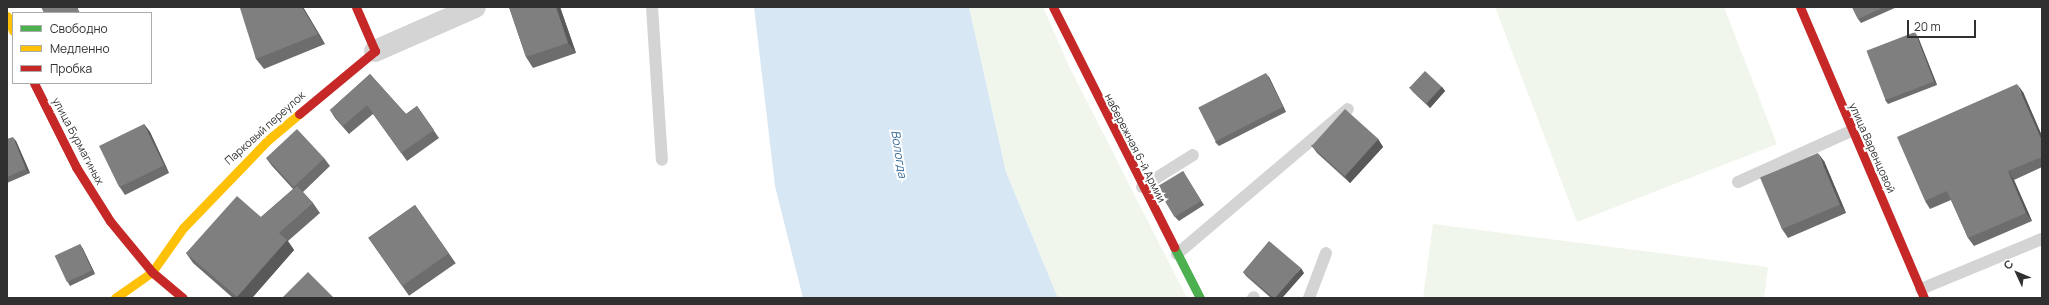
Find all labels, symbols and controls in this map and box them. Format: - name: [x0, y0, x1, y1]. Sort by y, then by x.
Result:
- legend: [12, 12, 152, 84]
- scale bar: [1909, 12, 1978, 38]
- text: 20 m: [1914, 18, 1941, 35]
- text: Свободно: [50, 20, 108, 37]
- text: Медленно: [50, 40, 110, 57]
- text: Пробка: [50, 60, 92, 77]
- street label: Парковый переулок: [222, 89, 308, 167]
- street label: набережная 6-й Армии: [1102, 91, 1168, 205]
- street label: улица Бурмагиных: [49, 95, 107, 187]
- street label: улица Варенцовой: [1846, 101, 1898, 195]
- water label: Вологда: [888, 129, 910, 179]
- north arrow: [1997, 253, 2037, 293]
- text: С: [2000, 256, 2016, 272]

